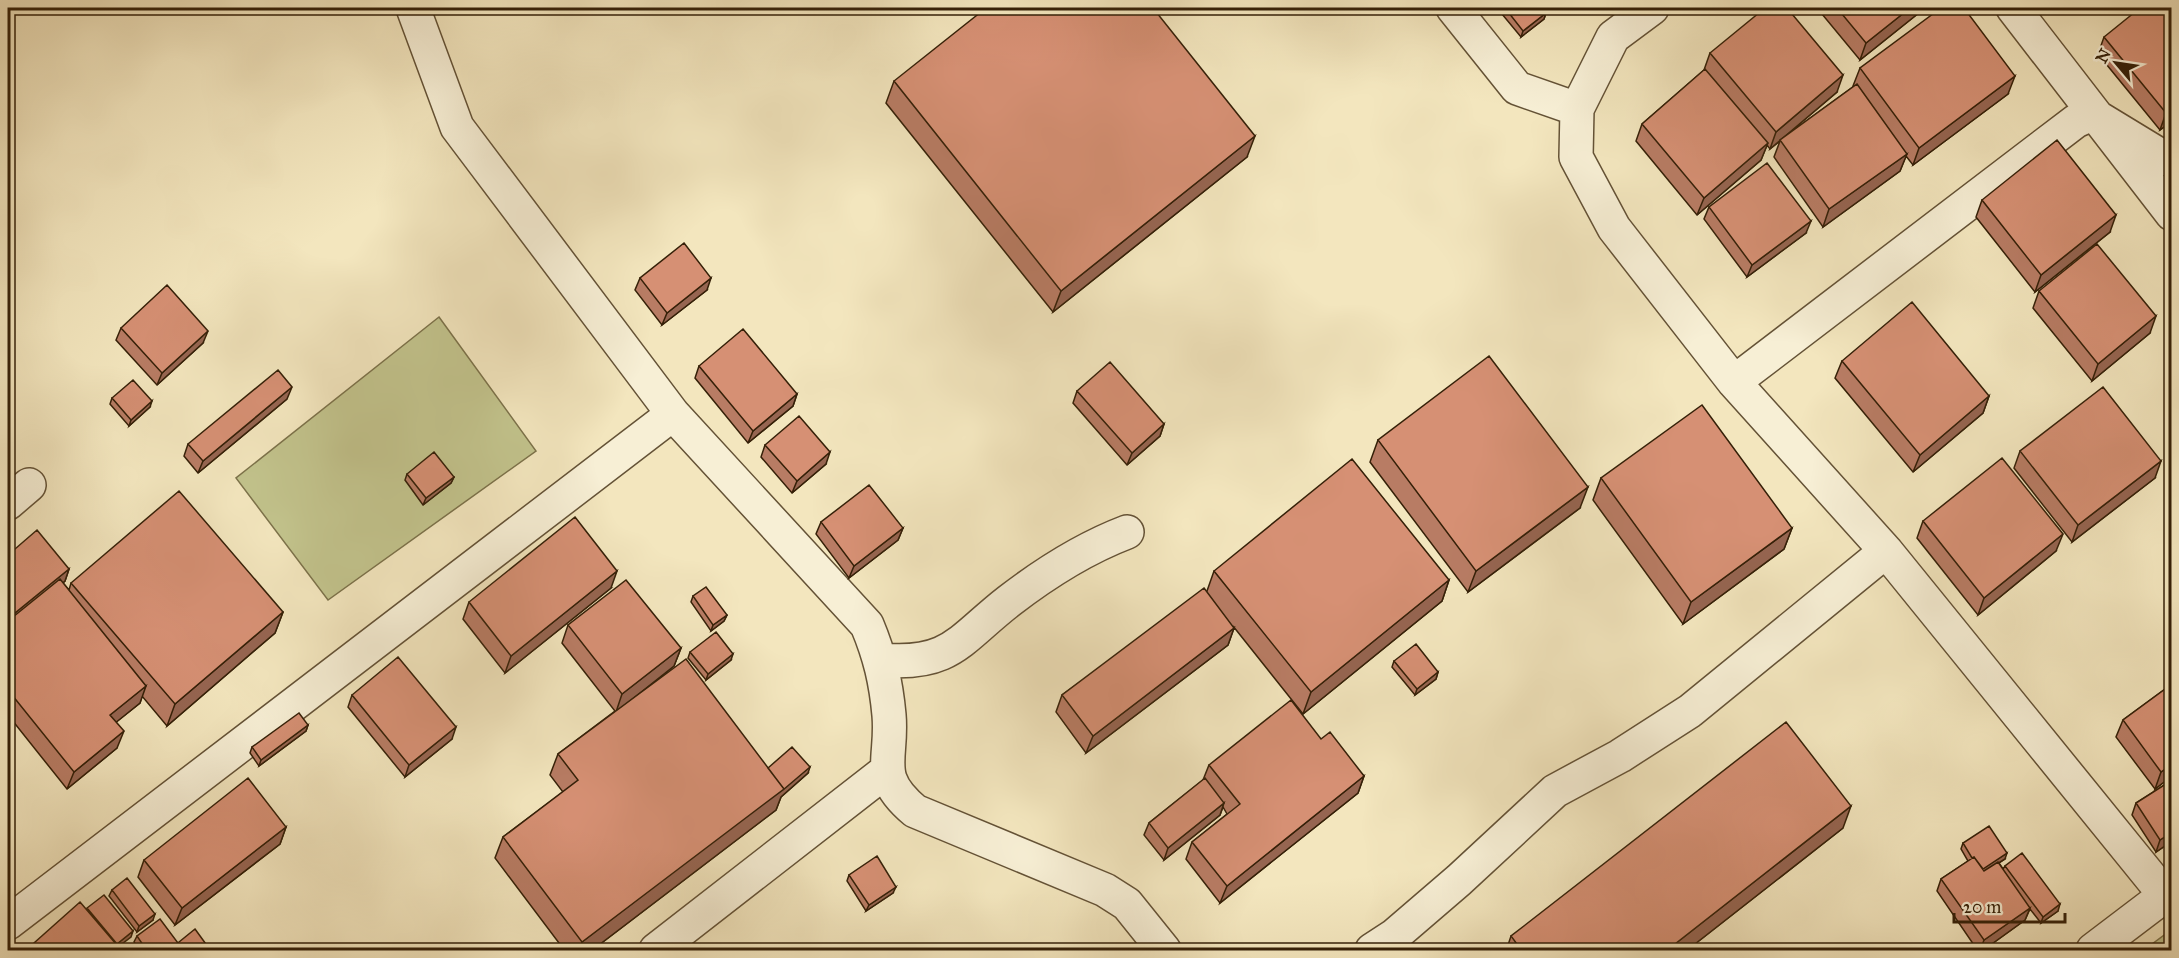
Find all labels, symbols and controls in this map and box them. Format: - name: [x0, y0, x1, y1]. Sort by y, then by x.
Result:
- north arrow: [2086, 33, 2146, 93]
- text: N: [2092, 45, 2115, 67]
- scale bar: [1954, 886, 2065, 924]
- text: 20 m: [1963, 896, 2001, 918]

